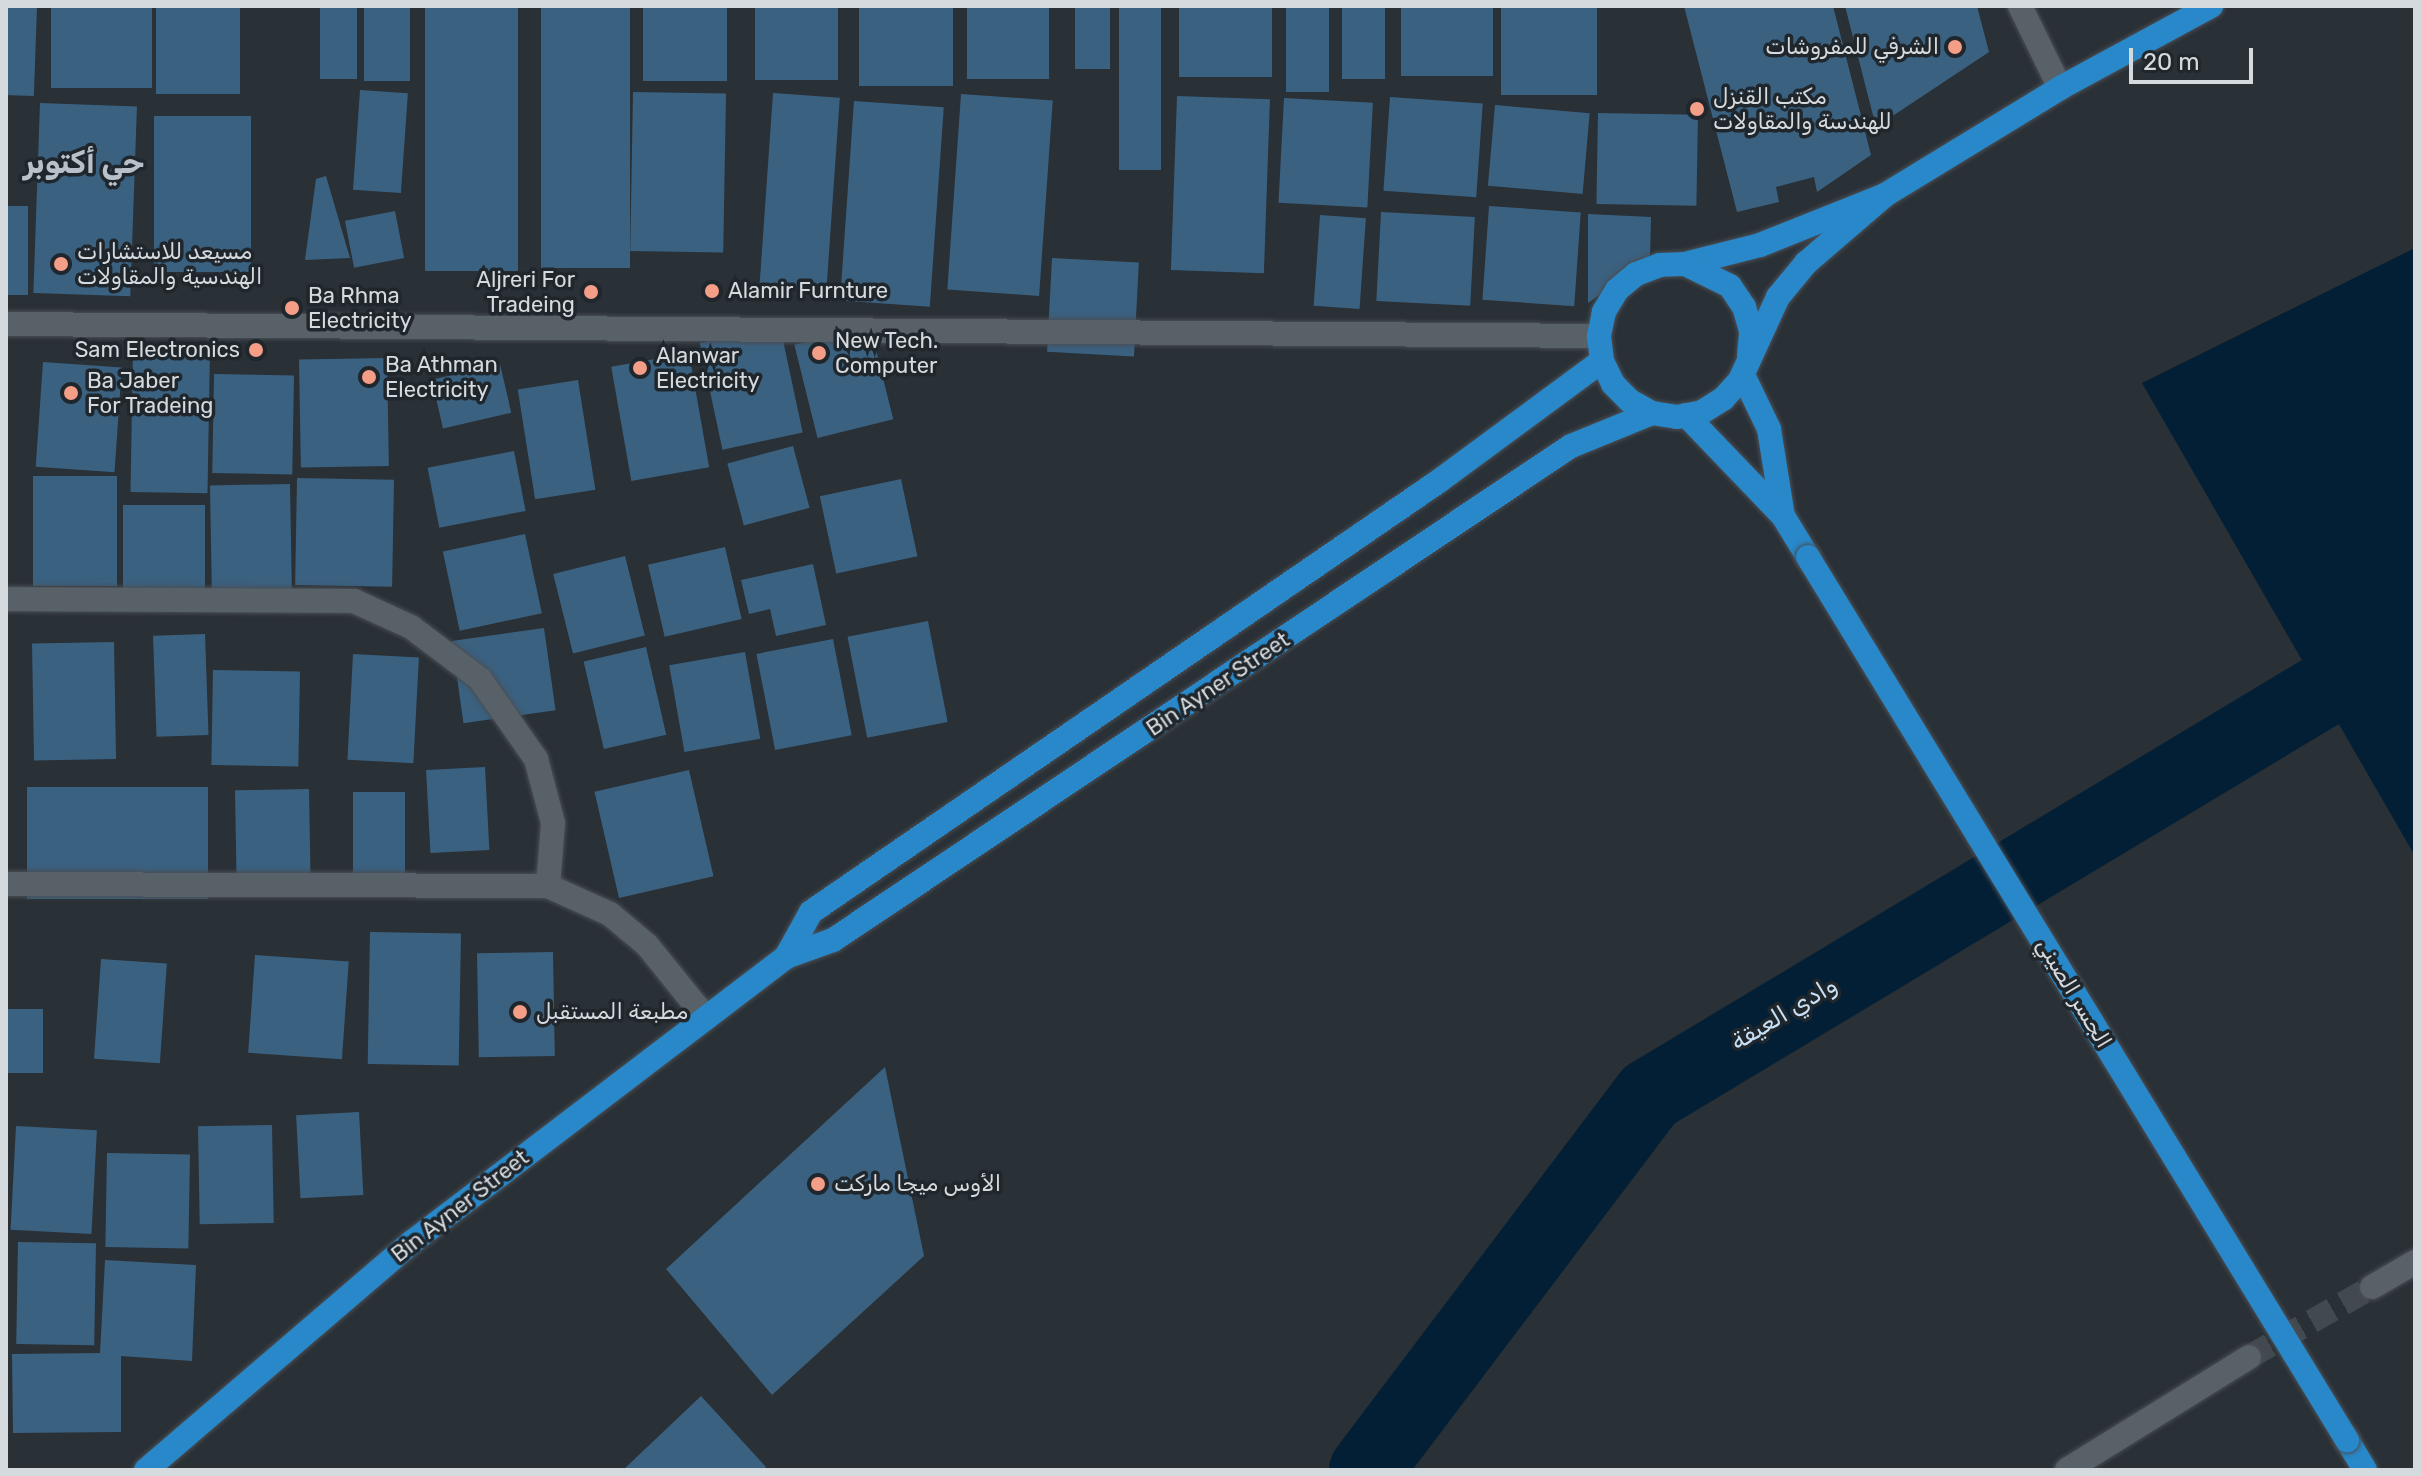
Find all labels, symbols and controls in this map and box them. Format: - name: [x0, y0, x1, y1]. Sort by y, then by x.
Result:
- scale bar: [2133, 32, 2257, 82]
- place label: الشرفي للمفروشات: [1765, 34, 1939, 60]
- marker: الشرفي للمفروشات: [1946, 38, 1964, 56]
- text: 20 m: [2143, 48, 2200, 76]
- place label: مكتب القنزل للهندسة والمقاولات: [1713, 83, 1892, 134]
- marker: مكتب القنزل للهندسة والمقاولات: [1688, 100, 1706, 118]
- district label: حي أكتوبر: [24, 145, 144, 181]
- place label: مسيعد للاستشارات الهندسية والمقاولات: [77, 238, 262, 290]
- marker: مسيعد للاستشارات الهندسية والمقاولات: [52, 255, 70, 273]
- place label: Aljreri For Tradeing: [476, 266, 575, 318]
- place label: Alamir Furnture: [728, 278, 889, 304]
- place label: Ba Rhma Electricity: [308, 282, 412, 334]
- marker: Alamir Furnture: [703, 282, 721, 300]
- marker: Aljreri For Tradeing: [582, 283, 600, 301]
- marker: Ba Rhma Electricity: [283, 299, 301, 317]
- place label: New Tech. Computer: [835, 327, 939, 378]
- place label: Sam Electronics: [75, 337, 240, 363]
- marker: Sam Electronics: [247, 341, 265, 359]
- place label: Alanwar Electricity: [656, 342, 760, 394]
- marker: New Tech. Computer: [810, 344, 828, 362]
- place label: Ba Athman Electricity: [385, 351, 498, 402]
- marker: Alanwar Electricity: [631, 359, 649, 377]
- place label: Ba Jaber For Tradeing: [87, 367, 214, 418]
- marker: Ba Athman Electricity: [360, 368, 378, 386]
- marker: Ba Jaber For Tradeing: [62, 384, 80, 402]
- street label: Bin Ayner Street: [1141, 626, 1295, 742]
- street label: الجسر الصيني: [2031, 933, 2117, 1053]
- water label: وادي العيقة: [1726, 971, 1842, 1057]
- place label: مطبعة المستقبل: [536, 999, 688, 1025]
- marker: مطبعة المستقبل: [511, 1003, 529, 1021]
- street label: Bin Ayner Street: [386, 1144, 534, 1268]
- place label: الأوس ميجا ماركت: [834, 1171, 1001, 1197]
- marker: الأوس ميجا ماركت: [809, 1175, 827, 1193]

